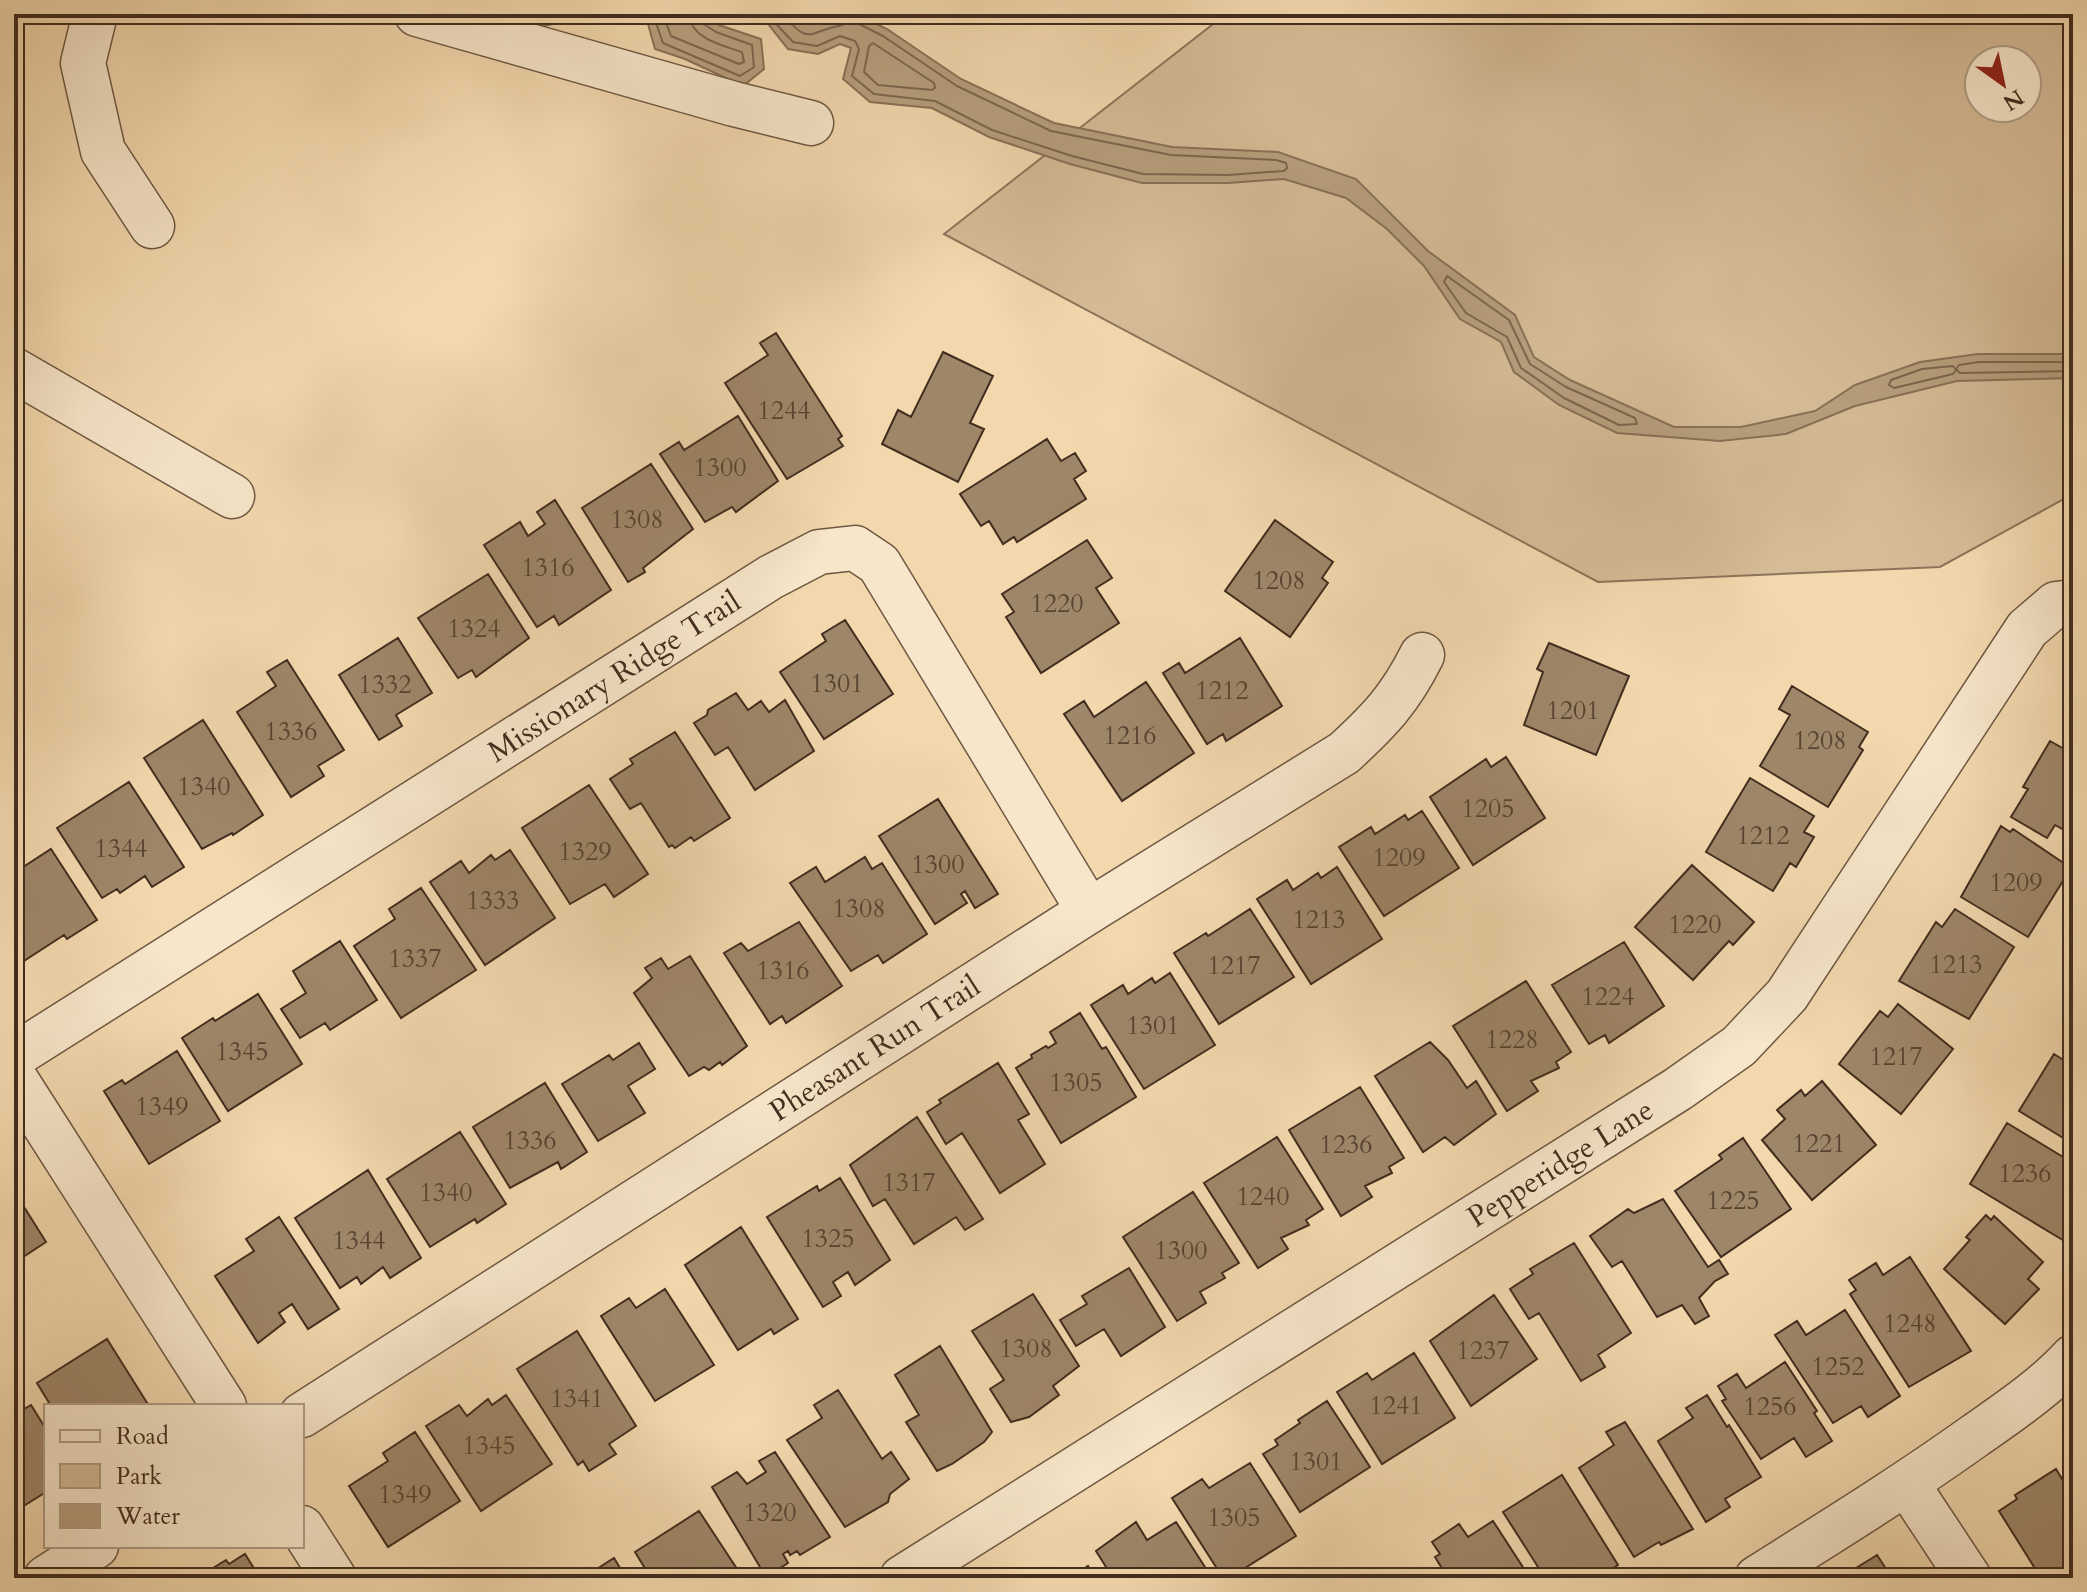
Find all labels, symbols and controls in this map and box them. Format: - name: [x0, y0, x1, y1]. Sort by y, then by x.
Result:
- north arrow: [1963, 44, 2043, 124]
- text: N: [1997, 82, 2030, 118]
- house number: 1244: [757, 393, 811, 428]
- house number: 1300: [693, 450, 747, 485]
- house number: 1308: [610, 502, 664, 537]
- house number: 1316: [521, 550, 575, 585]
- house number: 1208: [1252, 563, 1306, 598]
- street label: Missionary Ridge Trail: [480, 581, 749, 772]
- house number: 1220: [1030, 586, 1084, 621]
- house number: 1324: [447, 611, 501, 646]
- house number: 1301: [810, 666, 864, 701]
- house number: 1332: [358, 667, 412, 702]
- house number: 1212: [1195, 673, 1249, 708]
- house number: 1201: [1546, 693, 1600, 728]
- house number: 1336: [264, 714, 318, 749]
- house number: 1216: [1103, 718, 1157, 753]
- house number: 1208: [1793, 723, 1847, 758]
- house number: 1340: [177, 769, 231, 804]
- house number: 1205: [1461, 791, 1515, 826]
- house number: 1212: [1736, 818, 1790, 853]
- house number: 1344: [94, 831, 148, 866]
- house number: 1329: [558, 834, 612, 869]
- house number: 1209: [1372, 840, 1426, 875]
- house number: 1300: [911, 847, 965, 882]
- house number: 1209: [1989, 865, 2043, 900]
- house number: 1333: [466, 883, 520, 918]
- house number: 1308: [832, 891, 886, 926]
- house number: 1213: [1292, 902, 1346, 937]
- house number: 1220: [1668, 907, 1722, 942]
- house number: 1337: [388, 941, 442, 976]
- house number: 1213: [1929, 947, 1983, 982]
- house number: 1217: [1207, 948, 1261, 983]
- house number: 1316: [756, 953, 810, 988]
- street label: Pheasant Run Trail: [761, 965, 988, 1131]
- house number: 1224: [1581, 979, 1635, 1014]
- house number: 1301: [1126, 1008, 1180, 1043]
- house number: 1228: [1485, 1022, 1539, 1057]
- house number: 1345: [215, 1034, 269, 1069]
- house number: 1217: [1869, 1039, 1923, 1074]
- house number: 1305: [1049, 1065, 1103, 1100]
- house number: 1349: [135, 1089, 189, 1124]
- street label: Pepperidge Lane: [1459, 1089, 1661, 1237]
- house number: 1336: [503, 1123, 557, 1158]
- house number: 1221: [1792, 1126, 1846, 1161]
- house number: 1236: [1319, 1127, 1373, 1162]
- house number: 1236: [1998, 1156, 2052, 1191]
- house number: 1317: [882, 1165, 936, 1200]
- house number: 1340: [419, 1175, 473, 1210]
- house number: 1240: [1236, 1179, 1290, 1214]
- house number: 1225: [1706, 1183, 1760, 1218]
- house number: 1325: [801, 1221, 855, 1256]
- house number: 1344: [332, 1223, 386, 1258]
- house number: 1300: [1154, 1233, 1208, 1268]
- house number: 1248: [1883, 1306, 1937, 1341]
- house number: 1308: [999, 1331, 1053, 1366]
- house number: 1237: [1456, 1333, 1510, 1368]
- house number: 1252: [1811, 1349, 1865, 1384]
- house number: 1341: [550, 1381, 604, 1416]
- house number: 1241: [1369, 1388, 1423, 1423]
- house number: 1256: [1743, 1389, 1797, 1424]
- legend: [44, 1404, 304, 1548]
- text: Road: [116, 1420, 169, 1453]
- house number: 1345: [462, 1428, 516, 1463]
- house number: 1301: [1289, 1444, 1343, 1479]
- text: Park: [116, 1460, 162, 1493]
- house number: 1349: [378, 1477, 432, 1512]
- house number: 1320: [743, 1495, 797, 1530]
- text: Water: [115, 1500, 180, 1533]
- house number: 1305: [1207, 1500, 1261, 1535]

